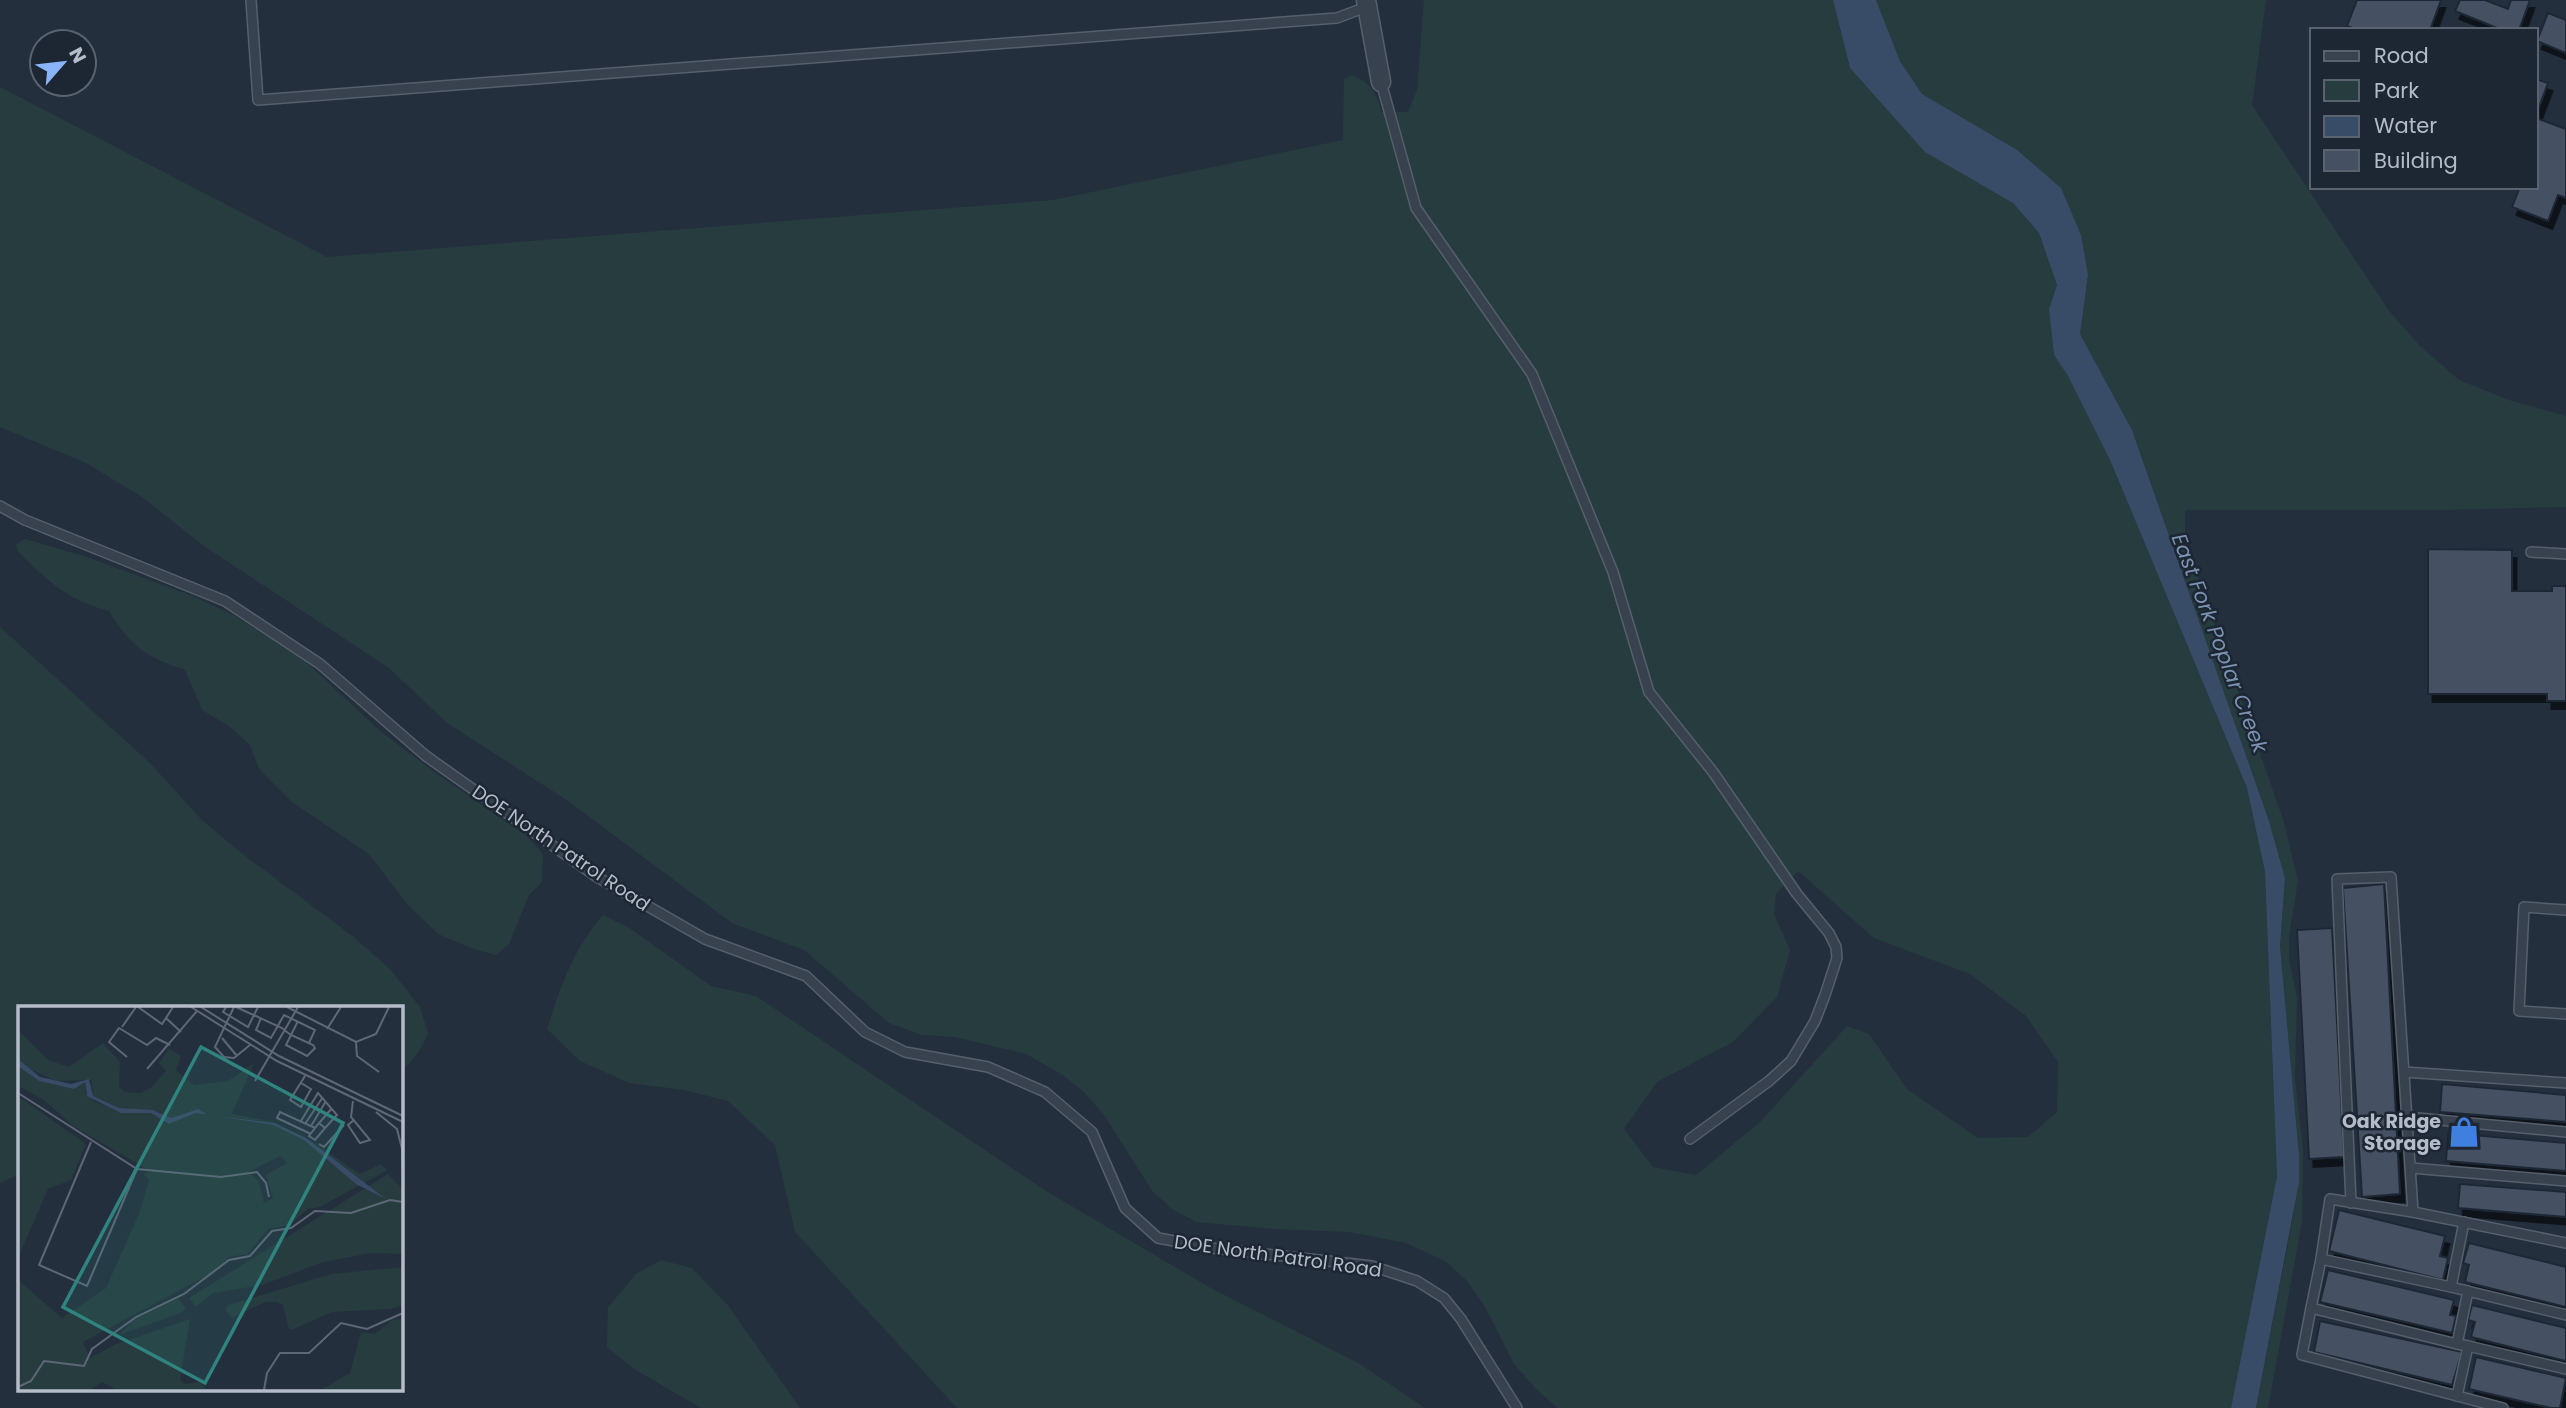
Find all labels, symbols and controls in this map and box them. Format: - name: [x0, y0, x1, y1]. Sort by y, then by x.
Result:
- north arrow: [28, 28, 98, 98]
- legend: [2310, 28, 2538, 189]
- text: Road: [2374, 41, 2429, 70]
- text: N: [62, 43, 93, 68]
- text: Park: [2374, 76, 2419, 105]
- text: Water: [2374, 111, 2437, 140]
- text: Building: [2374, 146, 2458, 175]
- water label: East Fork Poplar Creek: [2165, 529, 2276, 758]
- street label: DOE North Patrol Road: [467, 778, 655, 918]
- inset map: [18, 1006, 402, 1390]
- place label: Oak Ridge Storage: [2342, 1108, 2441, 1157]
- shop icon: Oak Ridge Storage: [2447, 1115, 2481, 1149]
- street label: DOE North Patrol Road: [1173, 1228, 1383, 1284]

